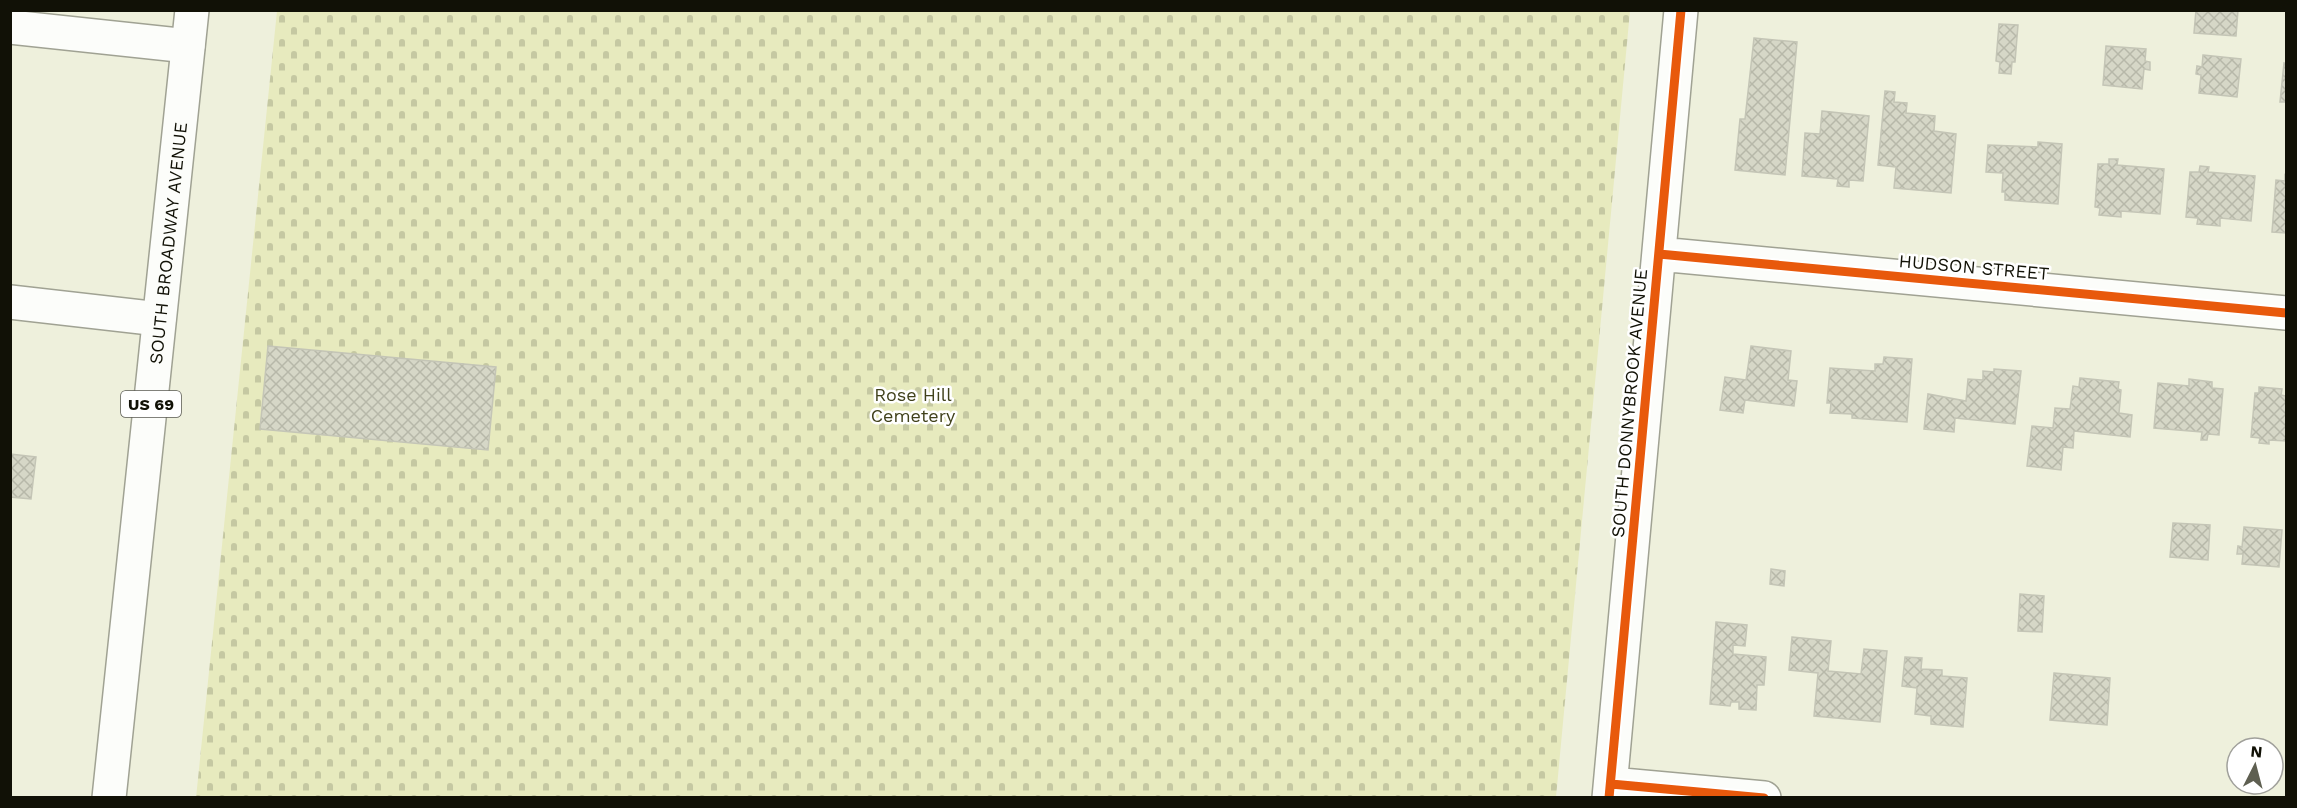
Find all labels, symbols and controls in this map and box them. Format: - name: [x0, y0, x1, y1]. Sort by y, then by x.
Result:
- street label: SOUTH BROADWAY AVENUE: [144, 121, 191, 365]
- street label: HUDSON STREET: [1898, 250, 2050, 284]
- street label: SOUTH DONNYBROOK AVENUE: [1607, 268, 1651, 538]
- park label: Rose Hill Cemetery: [871, 384, 956, 426]
- road number: US 69: [121, 391, 181, 417]
- north arrow: [2225, 736, 2285, 796]
- text: N: [2250, 742, 2263, 762]

